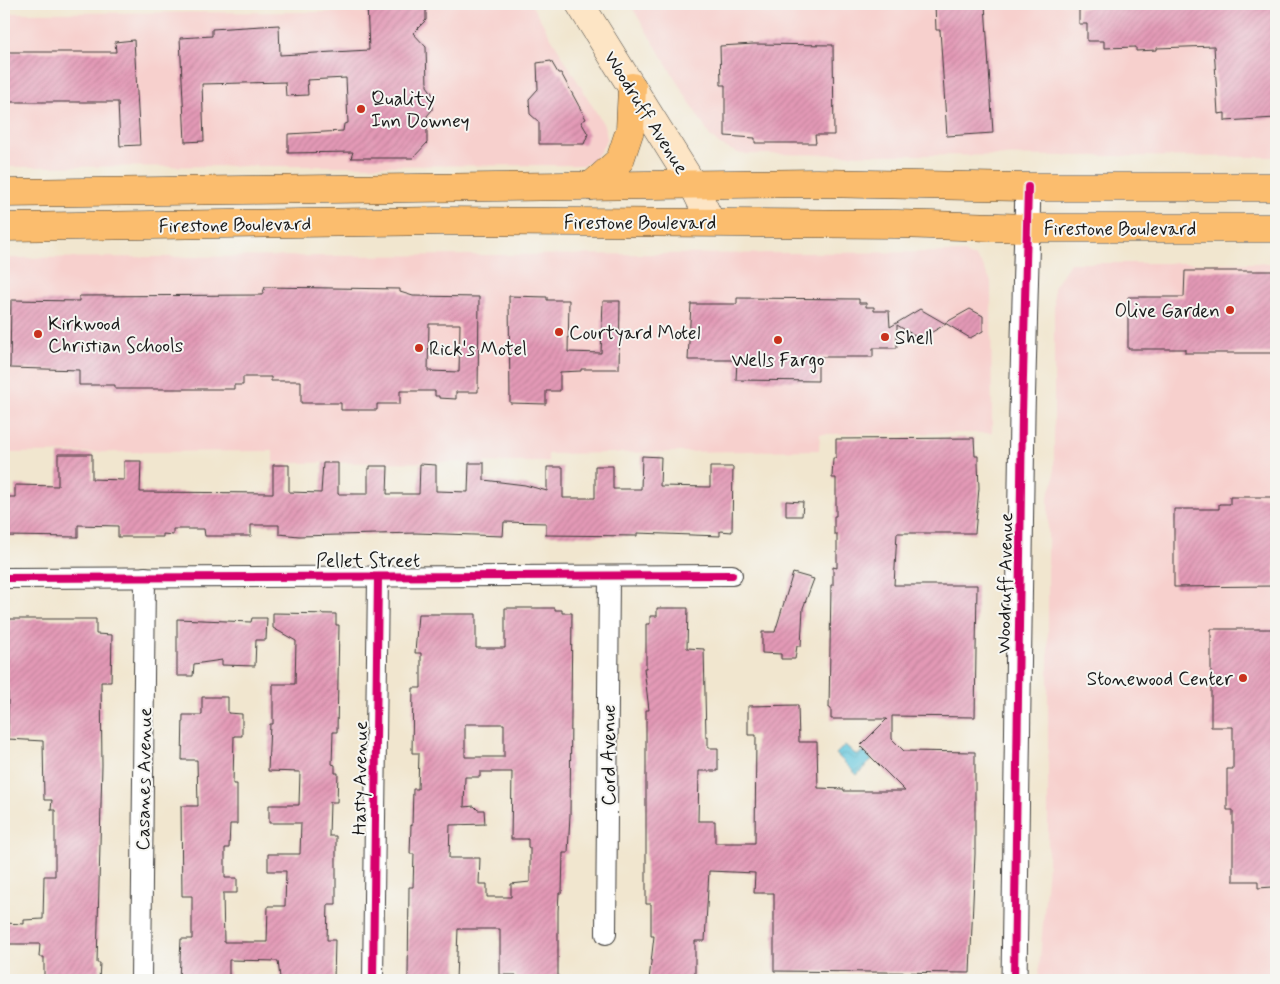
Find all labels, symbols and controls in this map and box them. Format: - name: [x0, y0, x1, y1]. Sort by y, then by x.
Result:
- street label: Woodruff Avenue: [598, 46, 694, 179]
- place label: Quality Inn Downey: [371, 87, 470, 134]
- marker: Quality Inn Downey: [355, 103, 367, 115]
- street label: Firestone Boulevard: [564, 211, 716, 236]
- street label: Firestone Boulevard: [158, 212, 312, 239]
- street label: Firestone Boulevard: [1044, 217, 1196, 242]
- place label: Olive Garden: [1114, 299, 1220, 324]
- marker: Olive Garden: [1224, 304, 1236, 316]
- place label: Kirkwood Christian Schools: [48, 312, 183, 359]
- place label: Courtyard Motel: [569, 321, 701, 347]
- marker: Courtyard Motel: [553, 326, 565, 338]
- place label: Shell: [895, 326, 933, 351]
- marker: Kirkwood Christian Schools: [32, 328, 44, 340]
- marker: Shell: [879, 331, 891, 343]
- marker: Wells Fargo: [772, 334, 784, 346]
- place label: Rick's Motel: [429, 337, 527, 362]
- marker: Rick's Motel: [413, 342, 425, 354]
- place label: Wells Fargo: [731, 348, 825, 374]
- street label: Woodruff Avenue: [992, 512, 1019, 654]
- street label: Pellet Street: [316, 549, 420, 574]
- place label: Stonewood Center: [1087, 667, 1233, 692]
- marker: Stonewood Center: [1237, 672, 1249, 684]
- street label: Cord Avenue: [597, 704, 622, 806]
- street label: Casanes Avenue: [131, 707, 158, 851]
- street label: Hasty Avenue: [347, 721, 375, 835]

